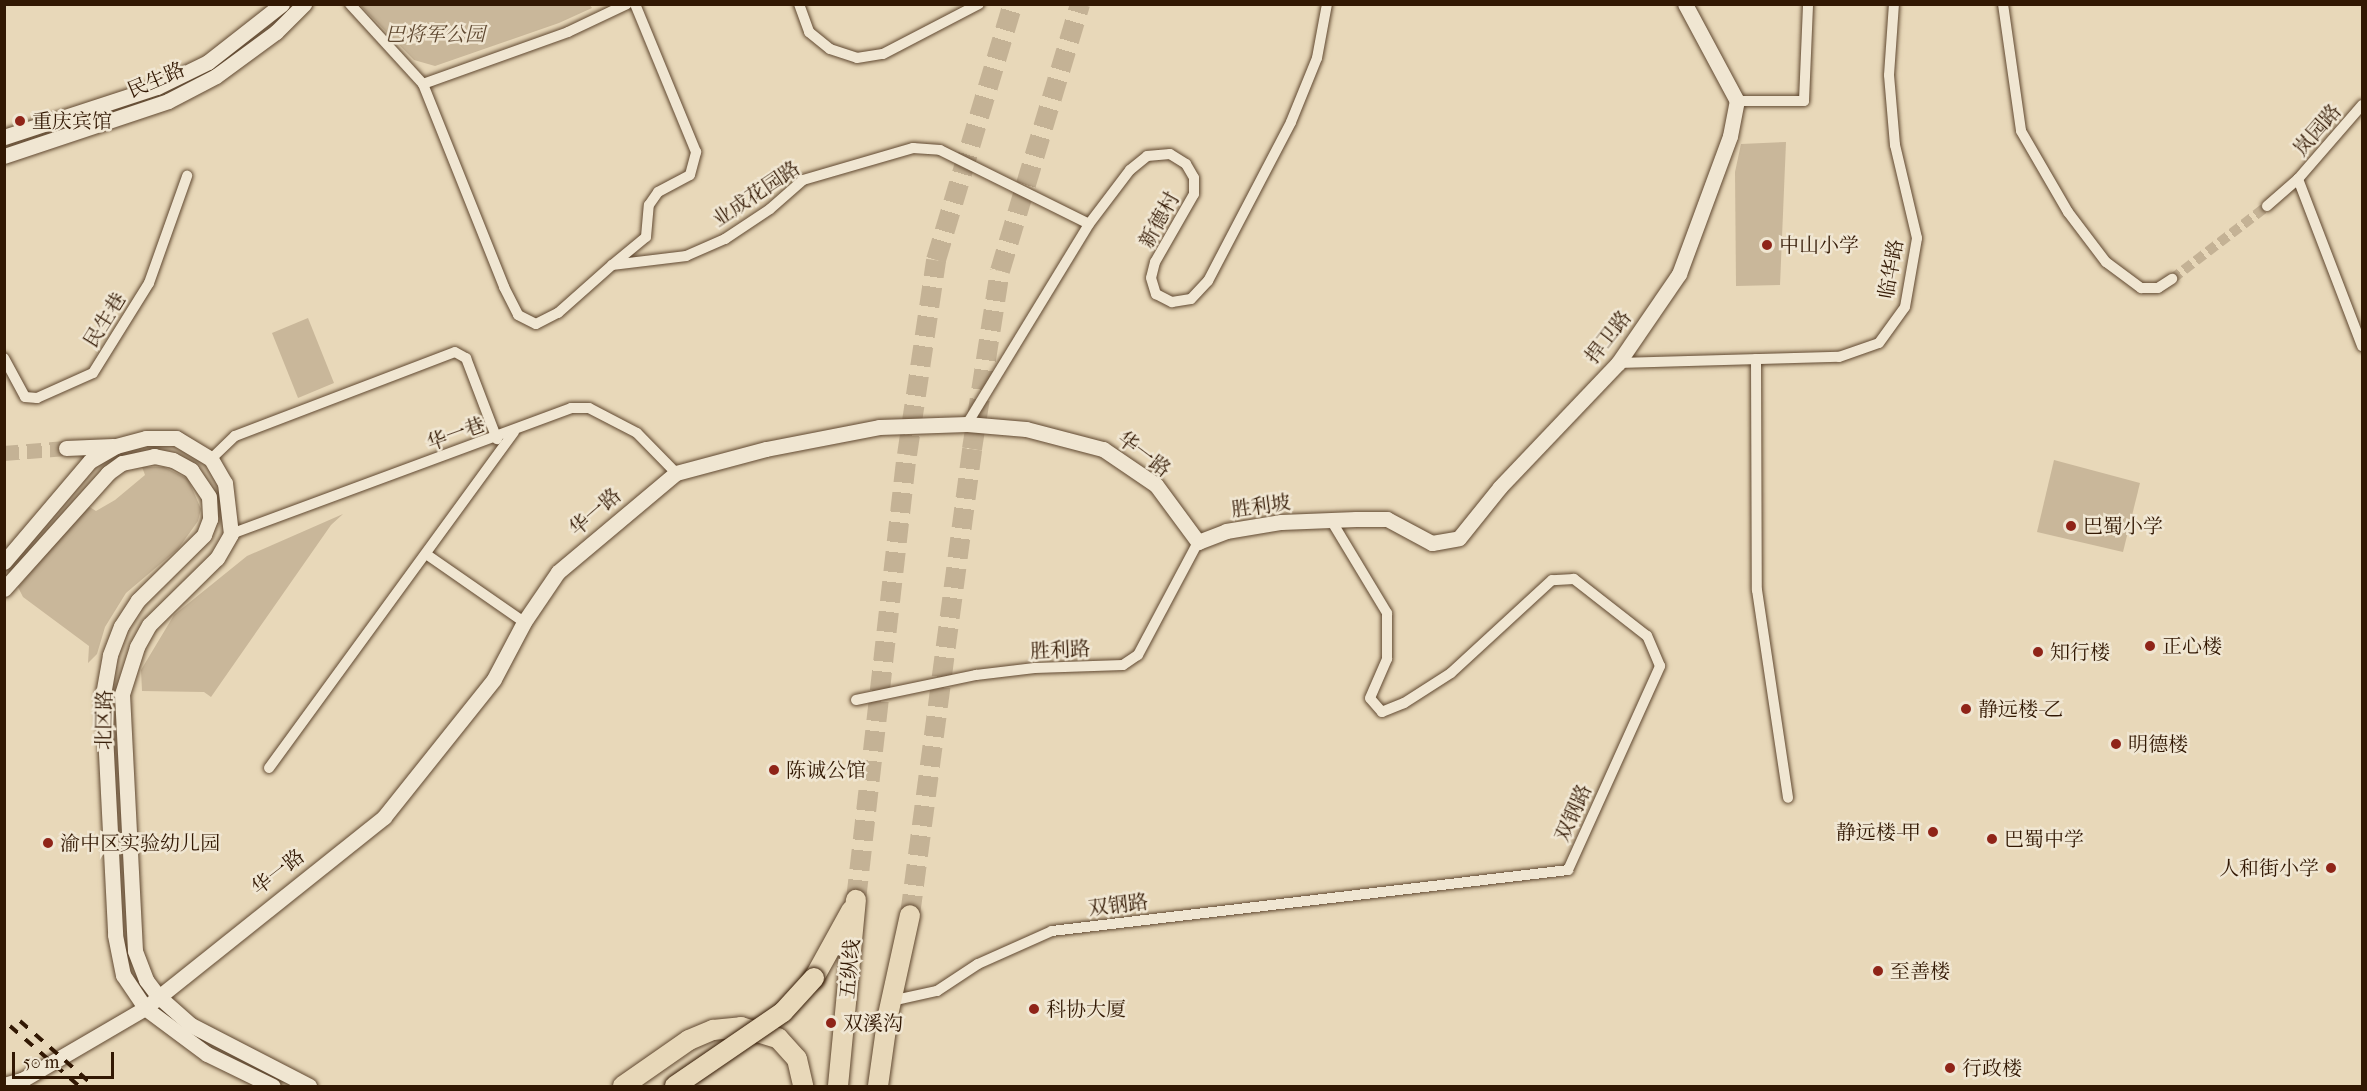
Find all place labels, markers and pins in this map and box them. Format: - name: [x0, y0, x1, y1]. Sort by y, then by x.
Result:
- place label: 重庆宾馆: [32, 109, 112, 133]
- marker: 重庆宾馆: [13, 114, 27, 128]
- place label: 中山小学: [1779, 233, 1859, 257]
- marker: 中山小学: [1760, 238, 1774, 252]
- place label: 巴蜀小学: [2083, 514, 2163, 538]
- marker: 巴蜀小学: [2064, 519, 2078, 533]
- place label: 正心楼: [2162, 634, 2222, 658]
- marker: 正心楼: [2143, 639, 2157, 653]
- place label: 知行楼: [2050, 640, 2110, 664]
- marker: 知行楼: [2031, 645, 2045, 659]
- place label: 静远楼-乙: [1978, 697, 2063, 721]
- marker: 静远楼-乙: [1959, 702, 1973, 716]
- place label: 明德楼: [2128, 732, 2188, 756]
- marker: 明德楼: [2109, 737, 2123, 751]
- place label: 陈诚公馆: [786, 758, 866, 782]
- marker: 陈诚公馆: [767, 763, 781, 777]
- place label: 静远楼-甲: [1836, 820, 1921, 844]
- marker: 静远楼-甲: [1926, 825, 1940, 839]
- place label: 巴蜀中学: [2004, 827, 2084, 851]
- place label: 渝中区实验幼儿园: [60, 831, 220, 855]
- marker: 巴蜀中学: [1985, 832, 1999, 846]
- marker: 渝中区实验幼儿园: [41, 836, 55, 850]
- place label: 人和街小学: [2219, 856, 2319, 880]
- marker: 人和街小学: [2324, 861, 2338, 875]
- place label: 至善楼: [1890, 959, 1950, 983]
- marker: 至善楼: [1871, 964, 1885, 978]
- place label: 科协大厦: [1046, 997, 1126, 1021]
- marker: 科协大厦: [1027, 1002, 1041, 1016]
- place label: 双溪沟: [843, 1011, 903, 1035]
- marker: 双溪沟: [824, 1016, 838, 1030]
- place label: 行政楼: [1962, 1056, 2022, 1080]
- marker: 行政楼: [1943, 1061, 1957, 1075]

